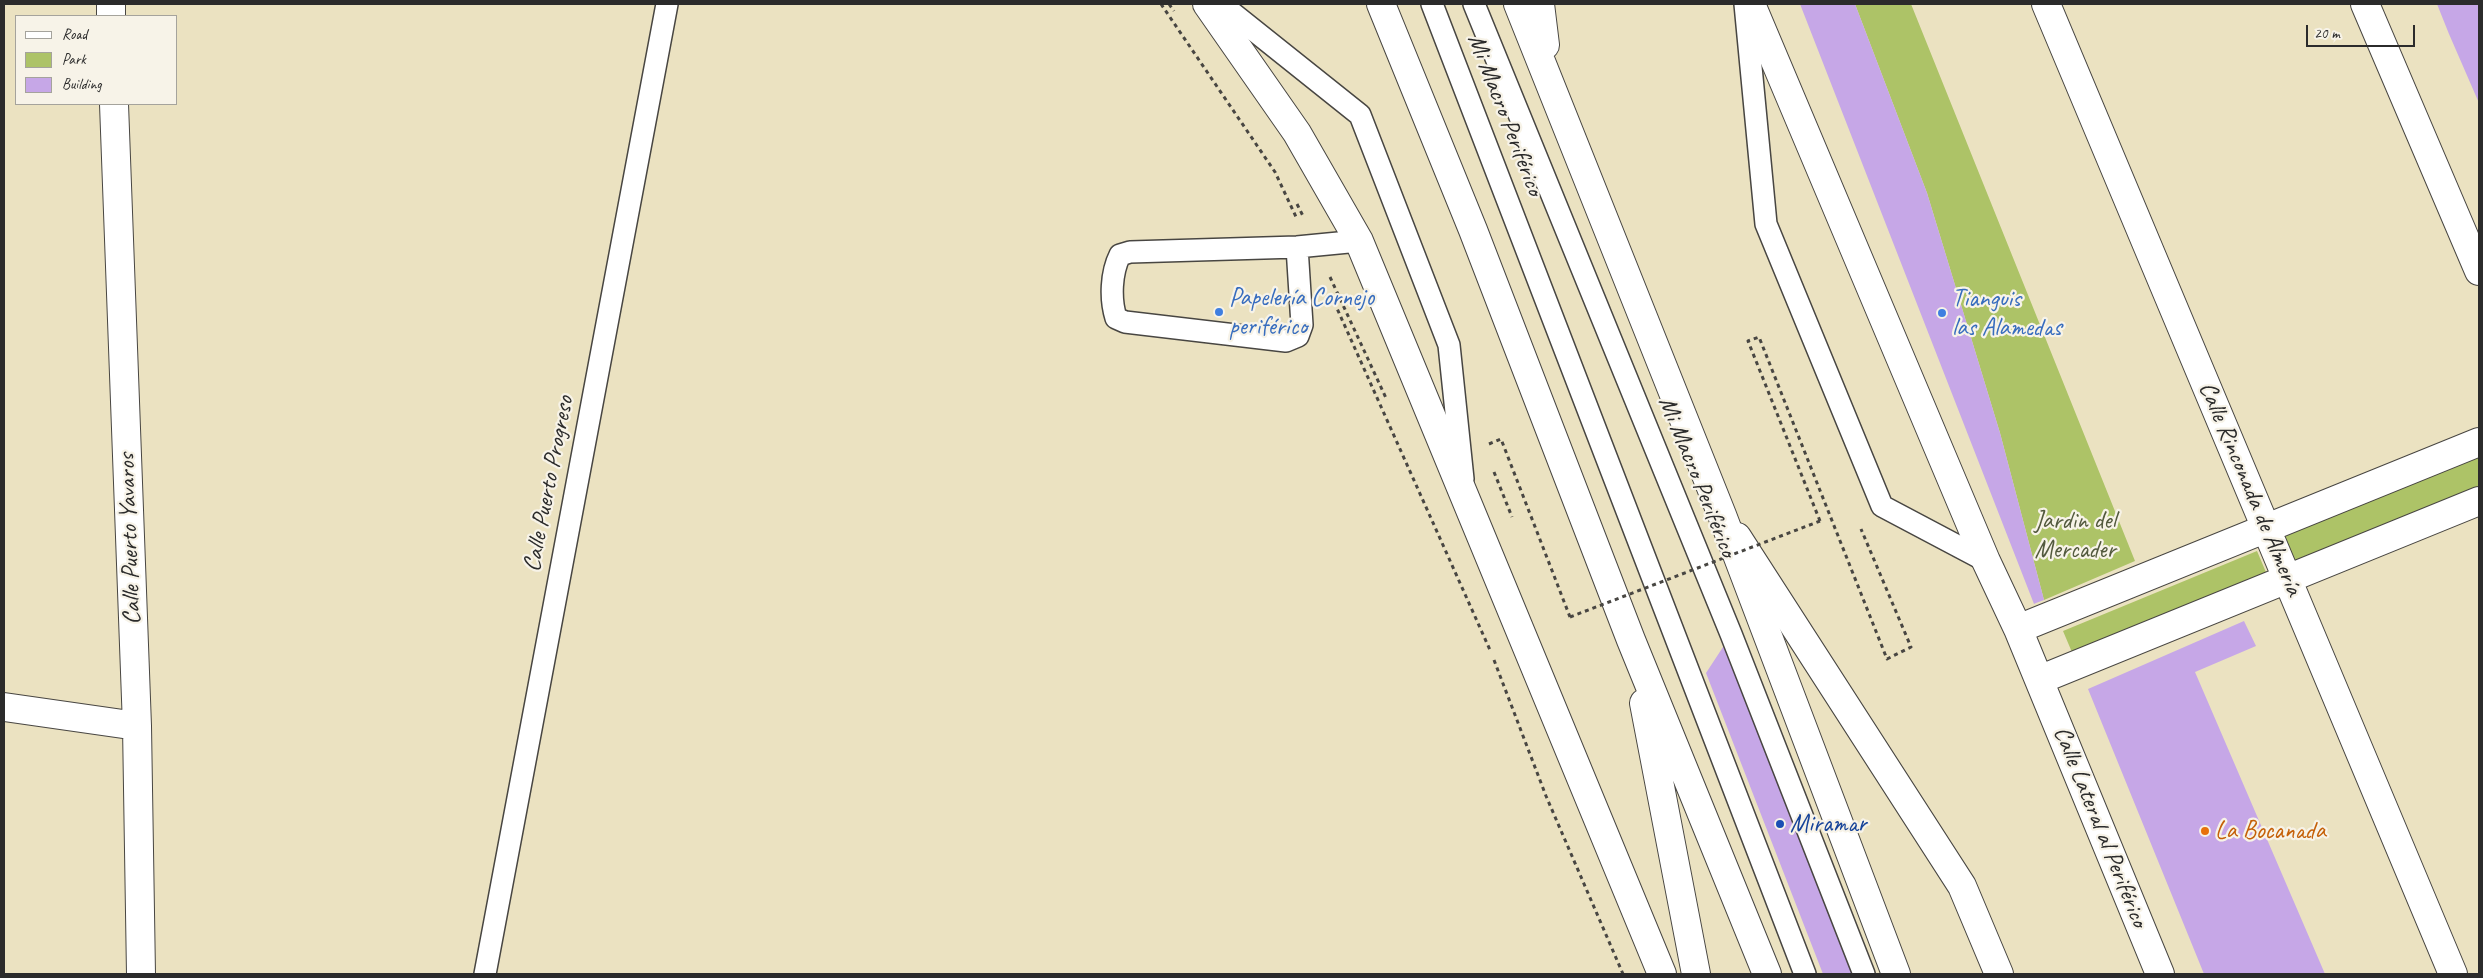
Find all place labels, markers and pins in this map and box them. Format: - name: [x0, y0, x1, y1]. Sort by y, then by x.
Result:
- place label: Papelería Cornejo periférico: [1229, 283, 1374, 342]
- place label: Tianguis las Alamedas: [1952, 284, 2061, 343]
- marker: Papelería Cornejo periférico: [1213, 306, 1225, 318]
- marker: Tianguis las Alamedas: [1936, 307, 1948, 319]
- place label: Miramar: [1790, 809, 1866, 839]
- place label: La Bocanada: [2215, 816, 2326, 846]
- marker: Miramar: [1774, 818, 1786, 830]
- marker: La Bocanada: [2199, 825, 2211, 837]

